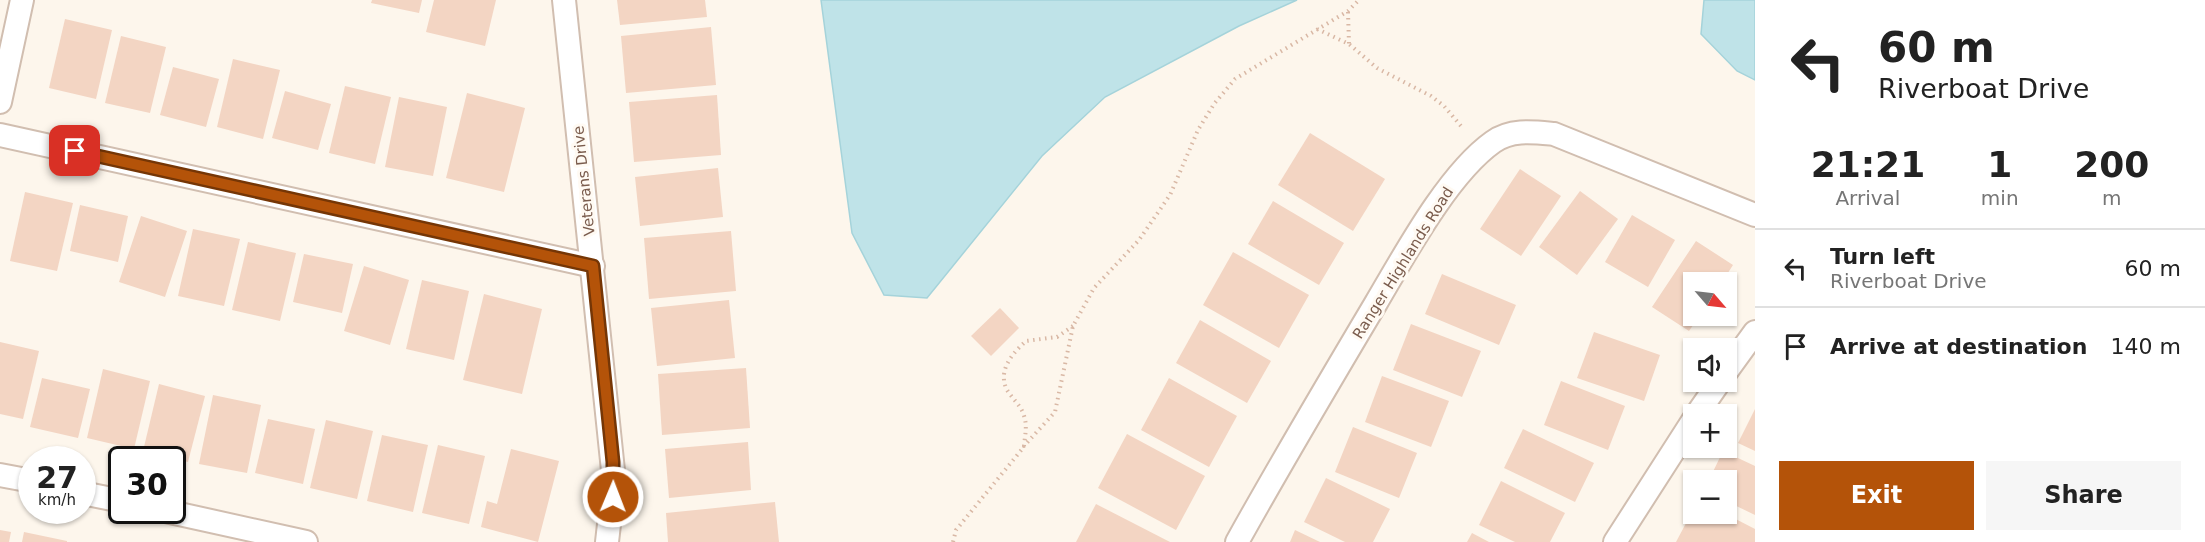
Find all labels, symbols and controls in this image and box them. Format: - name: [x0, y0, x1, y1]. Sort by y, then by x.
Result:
- text: 60 m: [1878, 23, 1995, 72]
- icon: left: [1779, 24, 1857, 102]
- text: Riverboat Drive: [1878, 73, 2089, 104]
- pin: [49, 125, 100, 176]
- street label: Veterans Drive: [569, 125, 599, 237]
- icon: arrive: [58, 134, 91, 167]
- text: 21:21: [1811, 144, 1925, 185]
- text: 1: [1987, 144, 2012, 185]
- text: 200: [2074, 144, 2149, 185]
- street label: Ranger Highlands Road: [1349, 184, 1457, 342]
- text: Arrival: [1835, 186, 1900, 210]
- text: min: [1981, 186, 2019, 210]
- text: m: [2102, 186, 2122, 210]
- text: Turn left: [1830, 244, 1935, 269]
- icon: left: [1779, 252, 1812, 285]
- text: 60 m: [2125, 256, 2181, 281]
- text: Riverboat Drive: [1830, 269, 1987, 293]
- north arrow: [1683, 272, 1737, 326]
- map controls: [1683, 272, 1737, 524]
- icon: arrive: [1779, 330, 1812, 363]
- text: Arrive at destination: [1830, 334, 2087, 359]
- text: 140 m: [2111, 334, 2181, 359]
- button: sound: [1683, 338, 1737, 392]
- button: +: [1683, 404, 1737, 458]
- speed limit sign: 30: [108, 446, 186, 524]
- text: 27: [36, 460, 78, 495]
- button: Exit: [1779, 461, 1974, 530]
- button: Share: [1986, 461, 2181, 530]
- position arrow: [581, 465, 645, 529]
- button: −: [1683, 470, 1737, 524]
- text: km/h: [38, 491, 76, 509]

